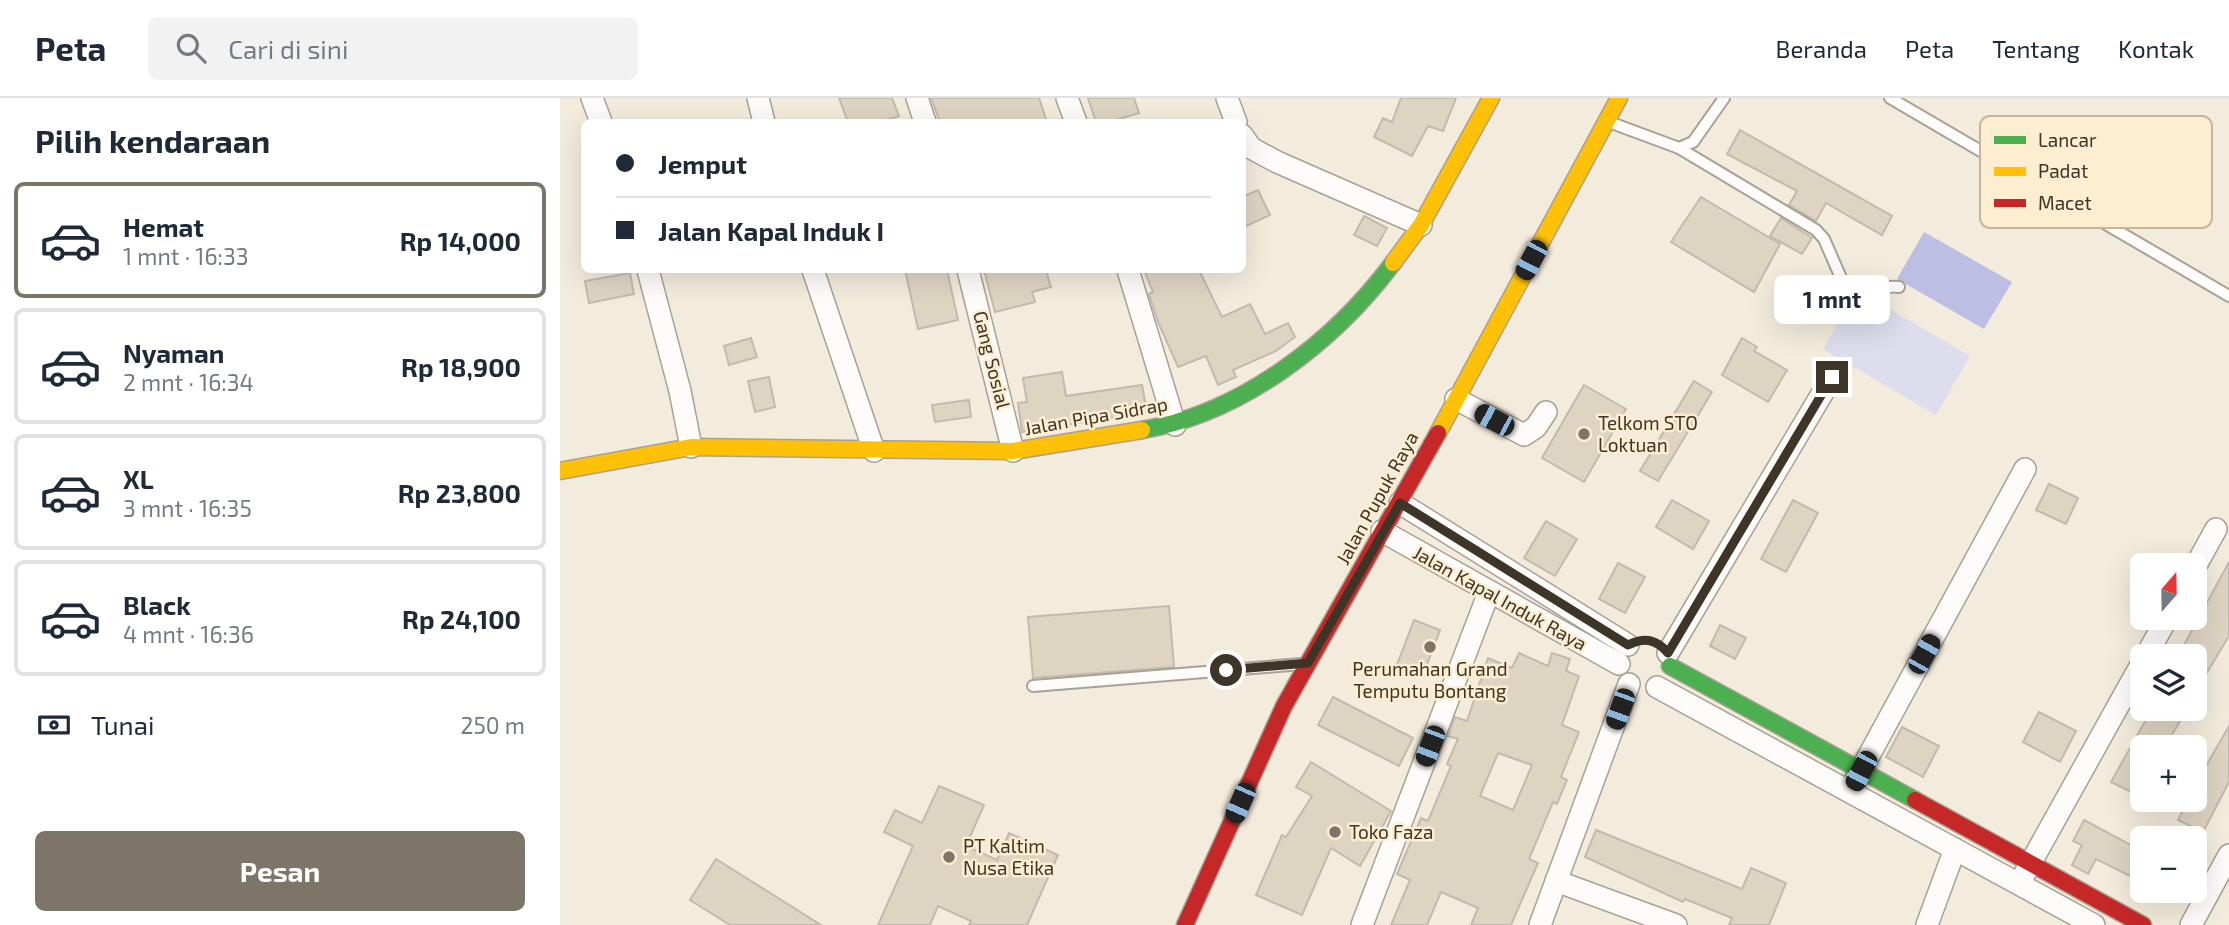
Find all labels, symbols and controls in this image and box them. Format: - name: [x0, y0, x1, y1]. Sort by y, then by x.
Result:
- search box: [148, 17, 638, 80]
- text: Peta: [35, 28, 106, 68]
- icon: search: [172, 29, 210, 67]
- text: Cari di sini: [228, 33, 348, 64]
- text: Beranda: [1776, 34, 1867, 63]
- text: Peta: [1905, 34, 1954, 63]
- text: Tentang: [1992, 34, 2080, 63]
- text: Kontak: [2118, 34, 2194, 63]
- legend: [1980, 116, 2212, 228]
- text: Pilih kendaraan: [35, 121, 270, 159]
- text: Lancar: [2038, 128, 2097, 151]
- text: Jemput: [658, 148, 747, 179]
- text: Padat: [2038, 159, 2088, 182]
- text: Macet: [2038, 191, 2092, 214]
- icon: car: [39, 209, 102, 272]
- text: Hemat: [123, 211, 204, 242]
- text: Jalan Kapal Induk I: [658, 215, 884, 246]
- text: Rp 14,000: [400, 225, 521, 256]
- car: [1512, 237, 1551, 283]
- text: 1 mnt · 16:33: [123, 242, 249, 270]
- callout: 1 mnt: [1774, 275, 1890, 324]
- text: 1 mnt: [1803, 285, 1861, 313]
- street label: Gang Sosial: [969, 309, 1016, 412]
- icon: car: [39, 335, 102, 398]
- text: Nyaman: [123, 337, 224, 368]
- text: Rp 18,900: [401, 351, 521, 382]
- route end: [1816, 361, 1848, 393]
- text: 2 mnt · 16:34: [123, 368, 254, 396]
- street label: Jalan Pipa Sidrap: [1022, 392, 1169, 439]
- car: [1471, 401, 1518, 439]
- place label: Telkom STO Loktuan: [1598, 411, 1698, 456]
- marker: Telkom STO Loktuan: [1576, 426, 1592, 442]
- street label: Jalan Pupuk Raya: [1331, 427, 1423, 568]
- icon: car: [39, 461, 102, 524]
- text: XL: [123, 463, 154, 494]
- text: Rp 23,800: [398, 477, 521, 508]
- text: 3 mnt · 16:35: [123, 494, 252, 522]
- street label: Jalan Kapal Induk Raya: [1409, 540, 1591, 655]
- north arrow: [2130, 553, 2207, 630]
- map controls: [2130, 553, 2207, 903]
- icon: car: [39, 587, 102, 650]
- text: Black: [123, 589, 191, 620]
- text: Rp 24,100: [402, 603, 521, 634]
- text: 4 mnt · 16:36: [123, 620, 254, 648]
- car: [1905, 631, 1944, 677]
- marker: Perumahan Grand Temputu Bontang: [1422, 639, 1438, 655]
- button: layers: [2130, 644, 2207, 721]
- route start: [1210, 654, 1242, 686]
- place label: Perumahan Grand Temputu Bontang: [1352, 657, 1508, 702]
- car: [1603, 686, 1638, 732]
- icon: cash: [35, 706, 73, 744]
- text: Tunai: [91, 709, 154, 740]
- text: 250 m: [461, 711, 525, 739]
- car: [1413, 723, 1448, 769]
- button: +: [2130, 735, 2207, 812]
- car: [1842, 748, 1881, 794]
- car: [1222, 780, 1259, 826]
- place label: Toko Faza: [1349, 820, 1433, 843]
- marker: Toko Faza: [1327, 824, 1343, 840]
- button: −: [2130, 826, 2207, 903]
- button: Pesan: [35, 831, 525, 911]
- place label: PT Kaltim Nusa Etika: [963, 834, 1054, 879]
- marker: PT Kaltim Nusa Etika: [941, 849, 957, 865]

